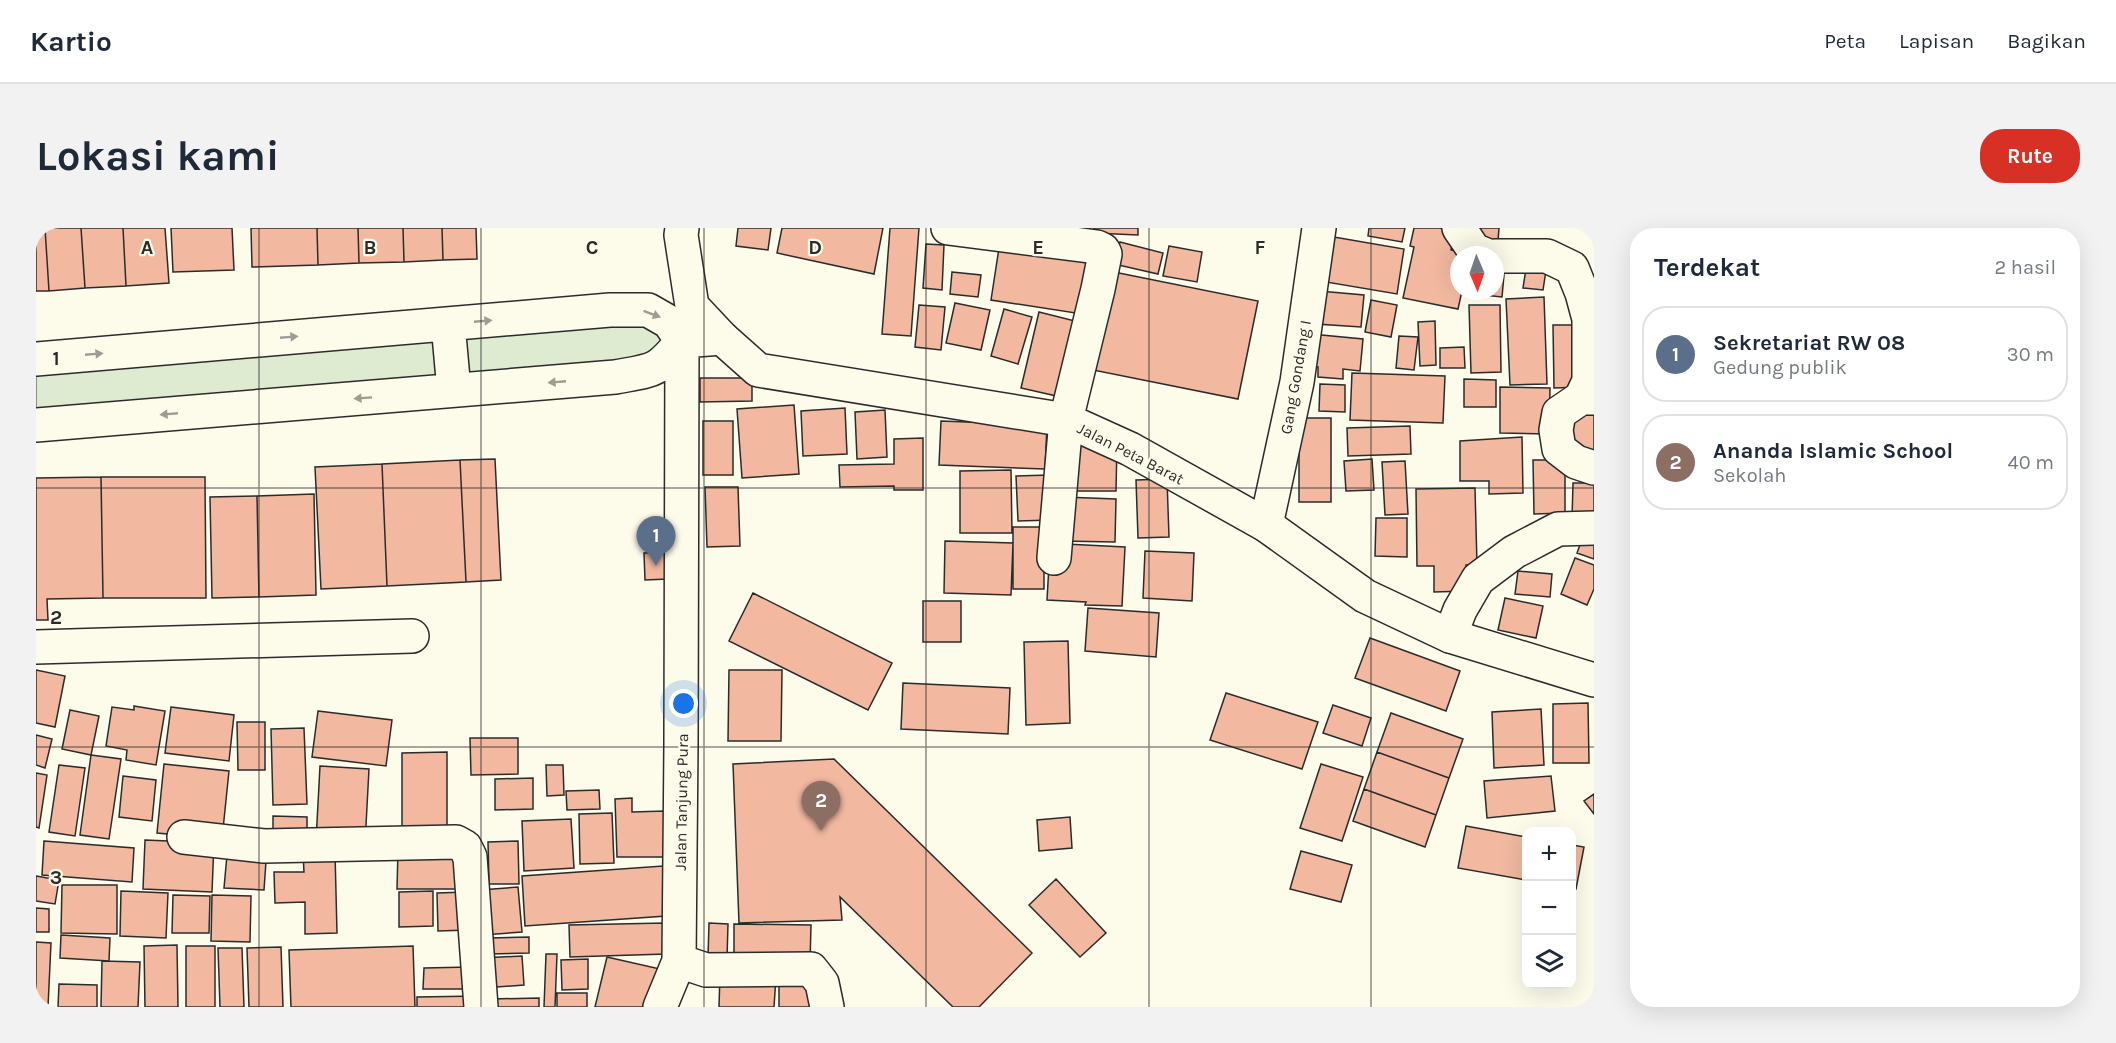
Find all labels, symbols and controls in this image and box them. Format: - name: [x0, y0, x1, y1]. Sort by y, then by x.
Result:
- text: Kartio: [30, 25, 112, 58]
- text: Peta: [1824, 29, 1866, 53]
- text: Lapisan: [1899, 29, 1974, 53]
- text: Bagikan: [2007, 29, 2086, 53]
- button: Rute: [1980, 129, 2080, 183]
- text: Lokasi kami: [36, 131, 280, 181]
- text: A: [141, 236, 154, 259]
- text: B: [364, 236, 376, 259]
- text: C: [586, 236, 598, 259]
- text: D: [808, 236, 822, 259]
- text: E: [1032, 236, 1044, 259]
- text: F: [1255, 236, 1266, 259]
- north arrow: [1450, 246, 1504, 300]
- text: Terdekat: [1654, 252, 1760, 283]
- text: 2 hasil: [1995, 256, 2056, 279]
- one-way arrow: [643, 309, 661, 319]
- one-way arrow: [473, 316, 492, 326]
- street label: Gang Gondang I: [1276, 319, 1315, 436]
- text: Sekretariat RW 08: [1713, 330, 1905, 356]
- one-way arrow: [279, 332, 298, 342]
- text: 1: [1672, 343, 1679, 366]
- text: 30 m: [2007, 343, 2054, 366]
- text: 1: [52, 347, 60, 370]
- one-way arrow: [85, 349, 104, 359]
- text: Gedung publik: [1713, 356, 1847, 379]
- one-way arrow: [548, 377, 567, 387]
- one-way arrow: [353, 393, 372, 403]
- one-way arrow: [159, 409, 178, 419]
- street label: Jalan Peta Barat: [1074, 418, 1187, 488]
- text: Ananda Islamic School: [1713, 438, 1953, 464]
- text: 2: [1669, 451, 1682, 474]
- text: 40 m: [2008, 451, 2054, 474]
- text: Sekolah: [1713, 464, 1786, 487]
- pin: 1: [636, 516, 676, 566]
- text: 2: [50, 606, 62, 629]
- your location: [669, 689, 698, 718]
- street label: Jalan Tanjung Pura: [671, 733, 692, 871]
- pin: 2: [802, 782, 840, 831]
- map controls: [1522, 827, 1576, 989]
- button: +: [1522, 827, 1576, 881]
- text: 3: [50, 866, 62, 889]
- button: −: [1522, 881, 1576, 935]
- button: layers: [1522, 935, 1576, 989]

